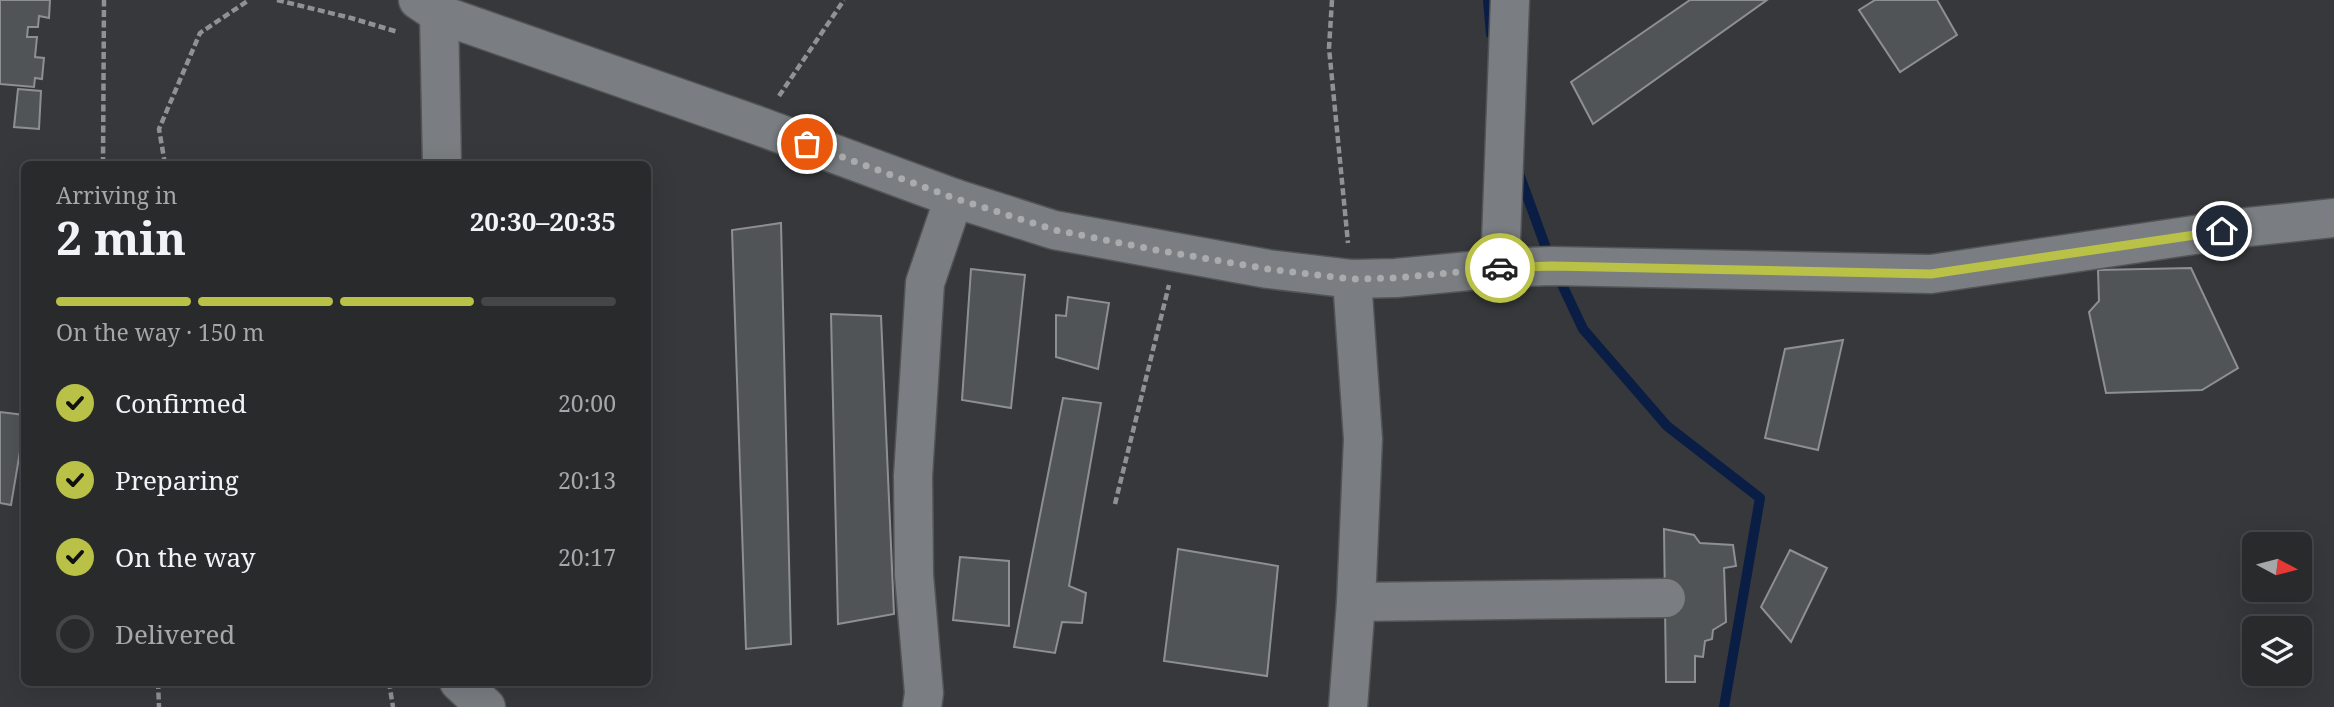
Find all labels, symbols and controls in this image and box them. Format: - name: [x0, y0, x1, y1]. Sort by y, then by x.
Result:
- pin: [777, 114, 837, 174]
- icon: bag: [788, 125, 826, 163]
- text: Arriving in: [56, 179, 177, 211]
- pin: [2192, 201, 2252, 261]
- text: 20:30–20:35: [470, 203, 616, 239]
- text: 2 min: [56, 206, 186, 268]
- icon: home: [2203, 212, 2241, 250]
- courier: [1465, 233, 1535, 303]
- icon: car: [1481, 249, 1519, 287]
- text: On the way · 150 m: [56, 316, 264, 348]
- icon: check: [56, 384, 94, 422]
- text: Confirmed: [115, 385, 247, 421]
- text: 20:00: [558, 387, 616, 419]
- icon: check: [56, 461, 94, 499]
- text: Preparing: [115, 462, 239, 498]
- text: 20:13: [558, 464, 616, 496]
- north arrow: [2242, 532, 2312, 602]
- map controls: [2242, 532, 2312, 686]
- icon: check: [56, 538, 94, 576]
- text: On the way: [115, 539, 255, 575]
- text: 20:17: [558, 541, 616, 573]
- text: Delivered: [115, 616, 235, 652]
- button: layers: [2242, 616, 2312, 686]

